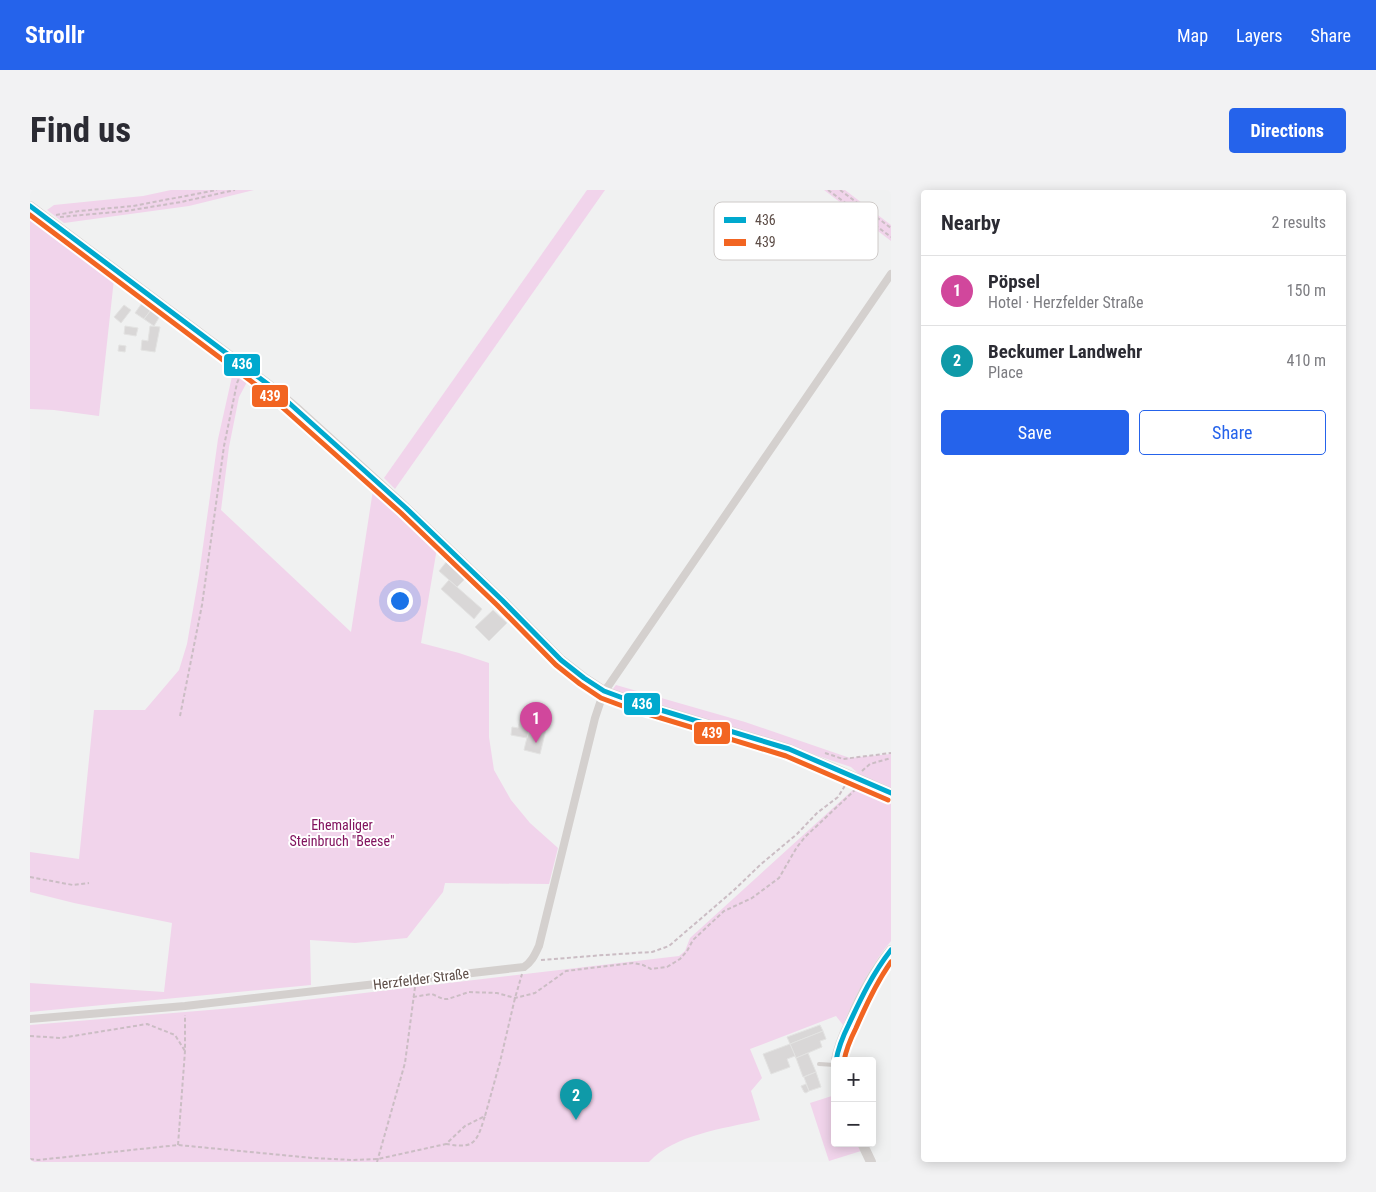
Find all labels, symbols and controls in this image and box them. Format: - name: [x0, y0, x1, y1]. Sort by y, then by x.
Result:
- text: Strollr: [25, 21, 85, 49]
- text: Map: [1177, 25, 1208, 46]
- text: Layers: [1236, 25, 1283, 46]
- text: Share: [1311, 25, 1351, 46]
- button: Directions: [1229, 108, 1346, 153]
- text: Find us: [30, 110, 131, 151]
- legend: [714, 202, 878, 260]
- text: Nearby: [941, 211, 1000, 235]
- text: 436: [755, 212, 776, 228]
- text: 2 results: [1271, 213, 1326, 232]
- text: 439: [755, 234, 776, 250]
- text: Pöpsel: [988, 270, 1040, 293]
- text: 1: [953, 281, 961, 300]
- text: 150 m: [1287, 281, 1326, 300]
- text: Hotel · Herzfelder Straße: [988, 293, 1144, 312]
- text: Beckumer Landwehr: [988, 340, 1142, 363]
- text: 2: [953, 351, 961, 370]
- text: 410 m: [1287, 351, 1326, 370]
- line badge: 436: [223, 353, 261, 377]
- text: 436: [231, 356, 253, 372]
- text: Place: [988, 363, 1023, 382]
- line badge: 439: [251, 384, 289, 408]
- text: 439: [259, 388, 281, 404]
- button: Save: [941, 410, 1129, 455]
- button: Share: [1139, 410, 1326, 455]
- your location: [387, 588, 413, 614]
- line badge: 436: [623, 692, 661, 716]
- text: 436: [631, 696, 653, 712]
- pin: 1: [520, 702, 552, 743]
- line badge: 439: [693, 721, 731, 745]
- text: 439: [701, 725, 723, 741]
- park label: Ehemaliger Steinbruch "Beese": [290, 817, 394, 849]
- street label: Herzfelder Straße: [372, 965, 470, 993]
- map controls: [831, 1057, 876, 1147]
- button: +: [831, 1057, 876, 1102]
- pin: 2: [560, 1079, 592, 1120]
- button: −: [831, 1102, 876, 1147]

